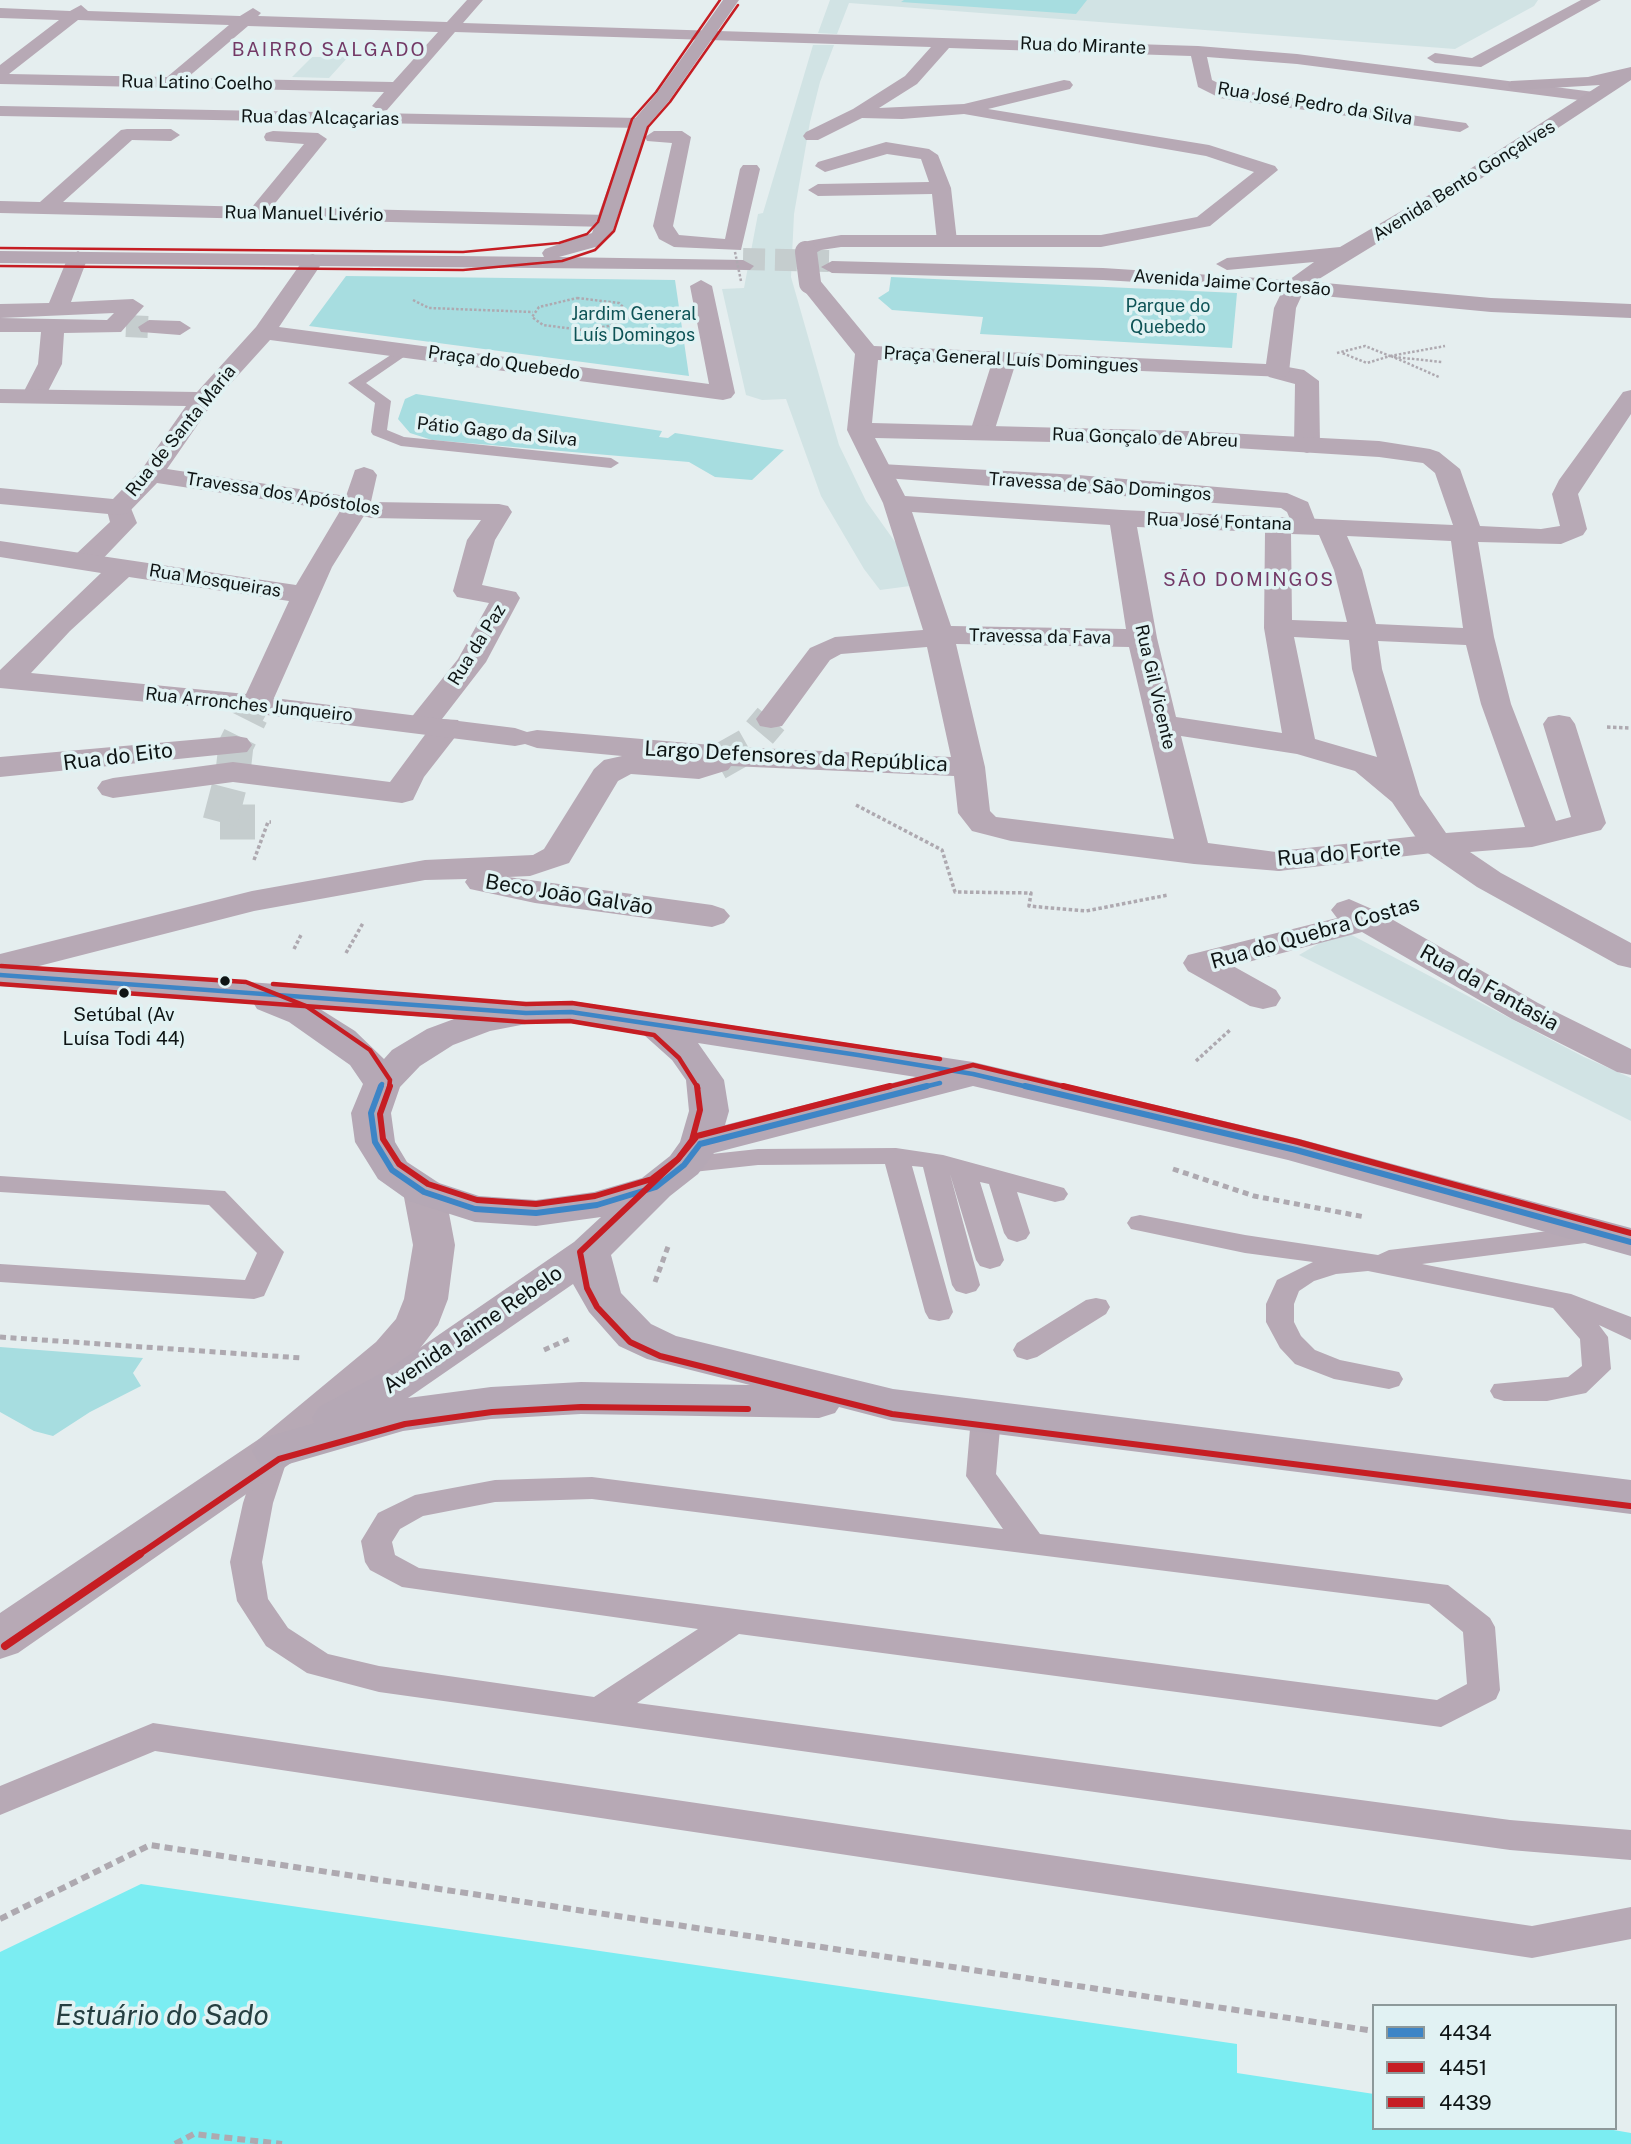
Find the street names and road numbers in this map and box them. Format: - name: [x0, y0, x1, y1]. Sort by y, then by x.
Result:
- street label: Rua do Mirante: [1020, 33, 1146, 59]
- street label: Rua Latino Coelho: [121, 71, 273, 95]
- street label: Rua José Pedro da Silva: [1216, 78, 1414, 130]
- street label: Rua das Alcaçarias: [241, 106, 399, 130]
- street label: Avenida Bento Gonçalves: [1369, 116, 1559, 246]
- street label: Rua Manuel Livério: [224, 202, 384, 226]
- street label: Avenida Jaime Cortesão: [1133, 265, 1331, 301]
- street label: Praça do Quebedo: [427, 342, 581, 384]
- street label: Praça General Luís Domingues: [883, 343, 1139, 377]
- street label: Rua de Santa Maria: [121, 361, 241, 501]
- street label: Pátio Gago da Silva: [416, 413, 578, 451]
- street label: Rua Gonçalo de Abreu: [1052, 424, 1238, 452]
- street label: Travessa dos Apóstolos: [184, 468, 382, 520]
- street label: Travessa de São Domingos: [988, 468, 1212, 506]
- street label: Rua José Fontana: [1146, 509, 1292, 535]
- street label: Rua Mosqueiras: [147, 560, 283, 602]
- street label: Rua da Paz: [444, 600, 510, 690]
- street label: Rua Gil Vicente: [1130, 622, 1180, 752]
- street label: Travessa da Fava: [969, 625, 1111, 649]
- street label: Rua Arronches Junqueiro: [144, 683, 354, 727]
- street label: Largo Defensores da República: [644, 736, 948, 778]
- street label: Rua do Eito: [62, 738, 174, 776]
- street label: Rua do Forte: [1276, 836, 1402, 872]
- street label: Beco João Galvão: [483, 869, 655, 921]
- street label: Rua do Quebra Costas: [1208, 891, 1422, 975]
- street label: Rua da Fantasia: [1415, 939, 1563, 1037]
- street label: Avenida Jaime Rebelo: [379, 1261, 567, 1399]

